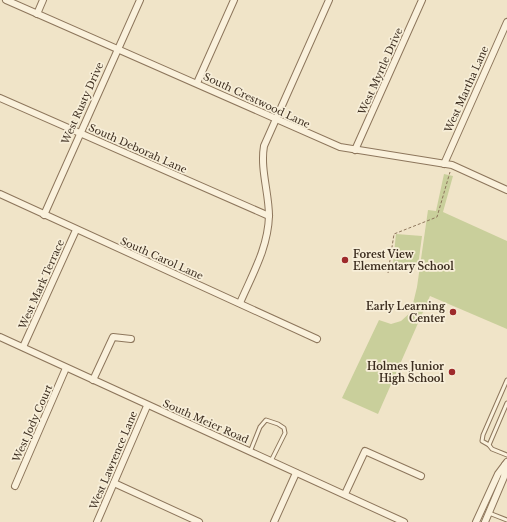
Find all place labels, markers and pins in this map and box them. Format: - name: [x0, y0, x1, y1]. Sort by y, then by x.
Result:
- place label: Forest View Elementary School: [353, 248, 454, 273]
- marker: Forest View Elementary School: [340, 255, 350, 265]
- place label: Early Learning Center: [366, 300, 446, 325]
- marker: Early Learning Center: [448, 307, 458, 317]
- place label: Holmes Junior High School: [367, 360, 444, 385]
- marker: Holmes Junior High School: [447, 367, 457, 377]

